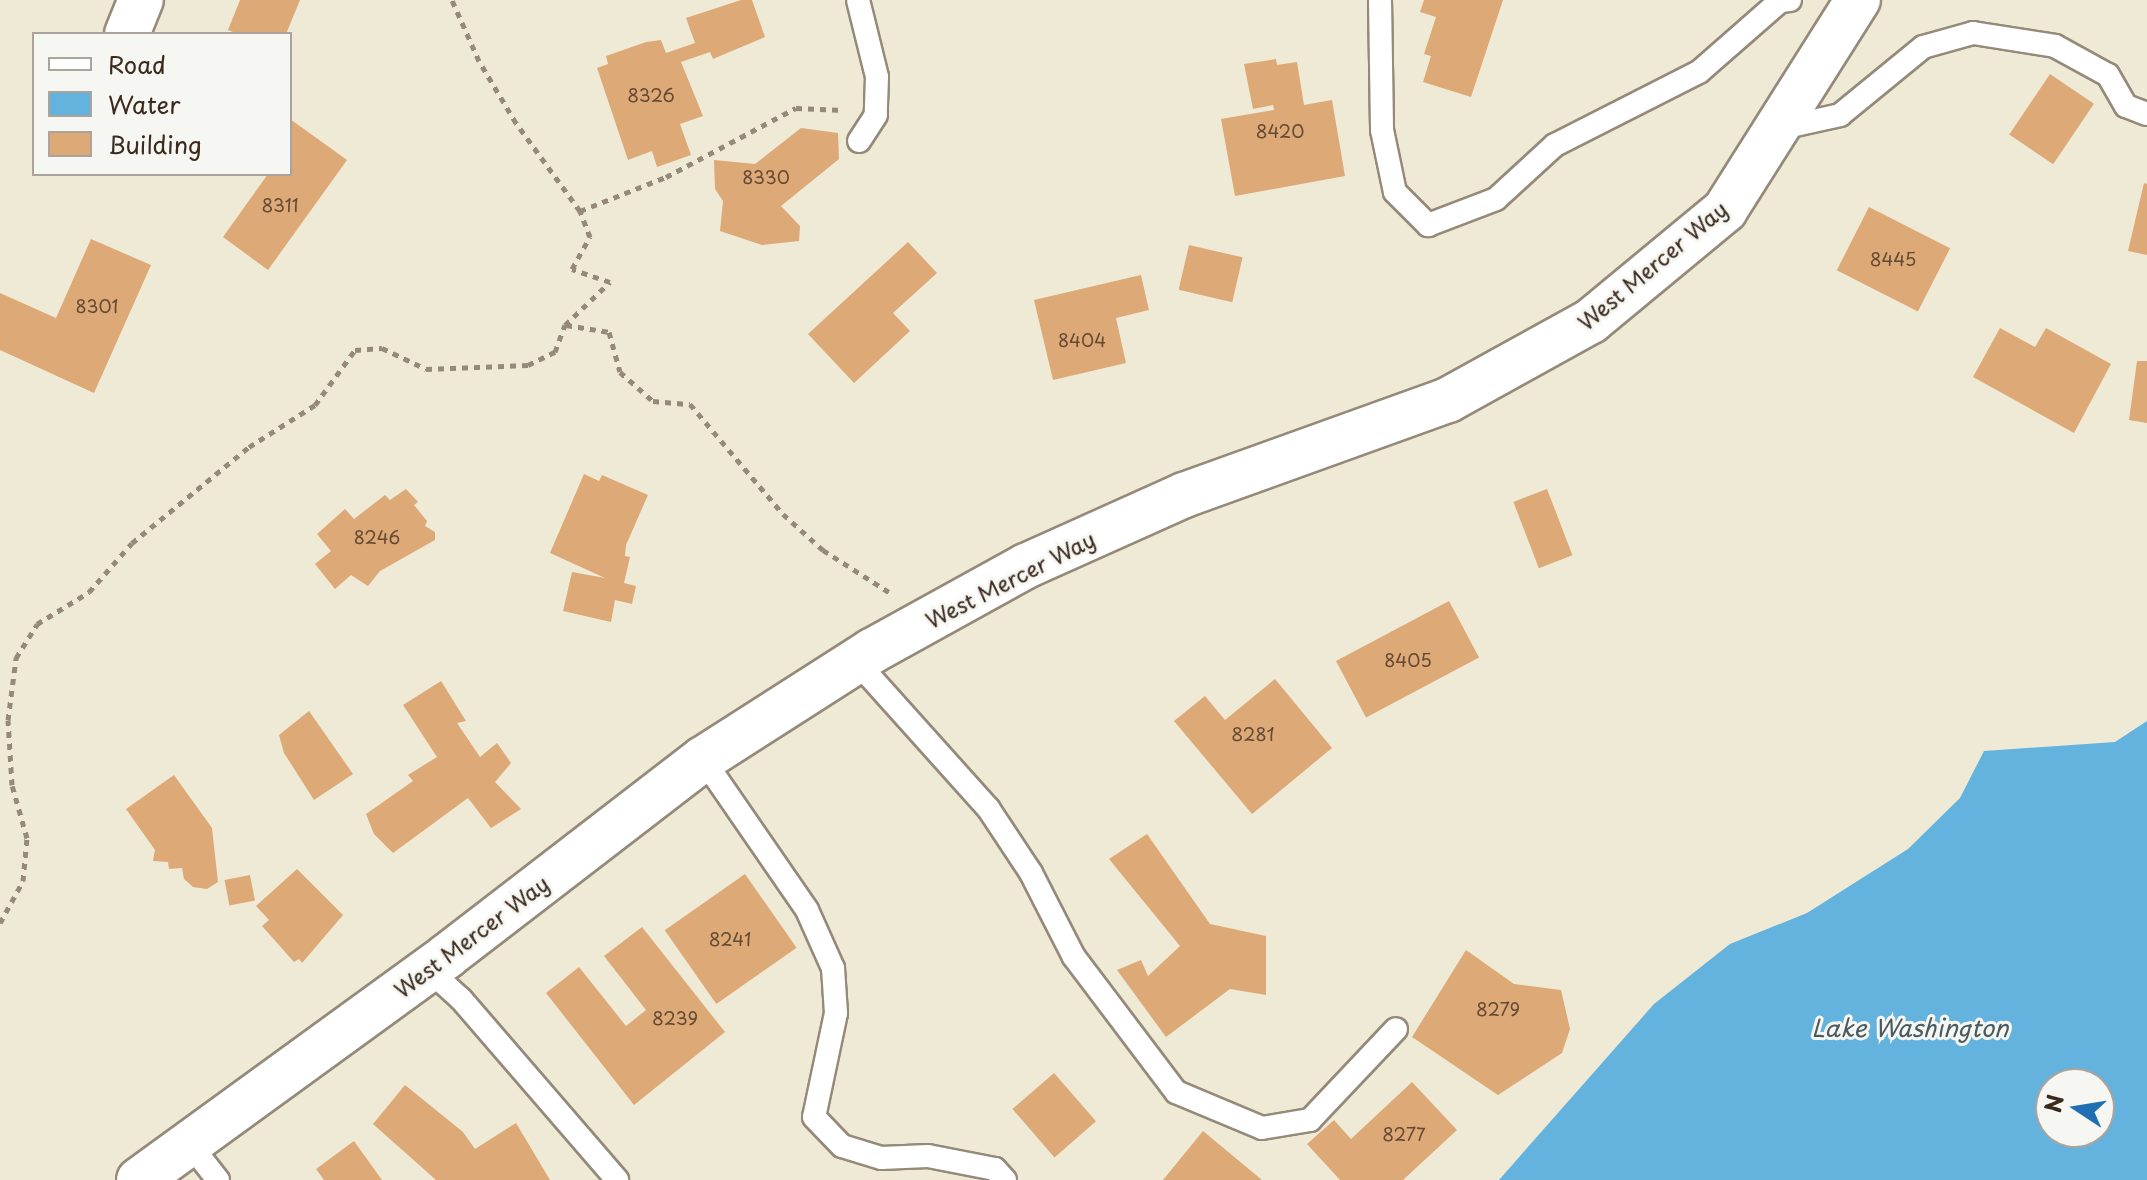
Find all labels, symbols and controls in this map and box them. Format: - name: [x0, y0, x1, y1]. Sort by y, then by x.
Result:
- legend: [32, 32, 292, 176]
- text: Road: [108, 46, 166, 82]
- house number: 8326: [627, 84, 675, 106]
- text: Water: [108, 86, 180, 122]
- house number: 8420: [1256, 120, 1304, 142]
- text: Building: [108, 126, 202, 162]
- house number: 8330: [742, 166, 790, 188]
- house number: 8311: [261, 194, 299, 216]
- street label: West Mercer Way: [1571, 194, 1733, 336]
- house number: 8445: [1870, 248, 1916, 270]
- house number: 8301: [76, 295, 118, 317]
- house number: 8404: [1058, 329, 1106, 351]
- street label: West Mercer Way: [920, 524, 1100, 634]
- house number: 8246: [354, 526, 400, 548]
- house number: 8405: [1384, 649, 1432, 671]
- house number: 8281: [1231, 723, 1275, 745]
- street label: West Mercer Way: [388, 869, 554, 1003]
- house number: 8241: [709, 928, 751, 950]
- house number: 8279: [1476, 998, 1520, 1020]
- house number: 8239: [652, 1007, 698, 1029]
- water label: Lake Washington: [1811, 1014, 2009, 1042]
- north arrow: [2035, 1068, 2115, 1148]
- text: N: [2035, 1091, 2071, 1115]
- house number: 8277: [1382, 1123, 1426, 1145]

